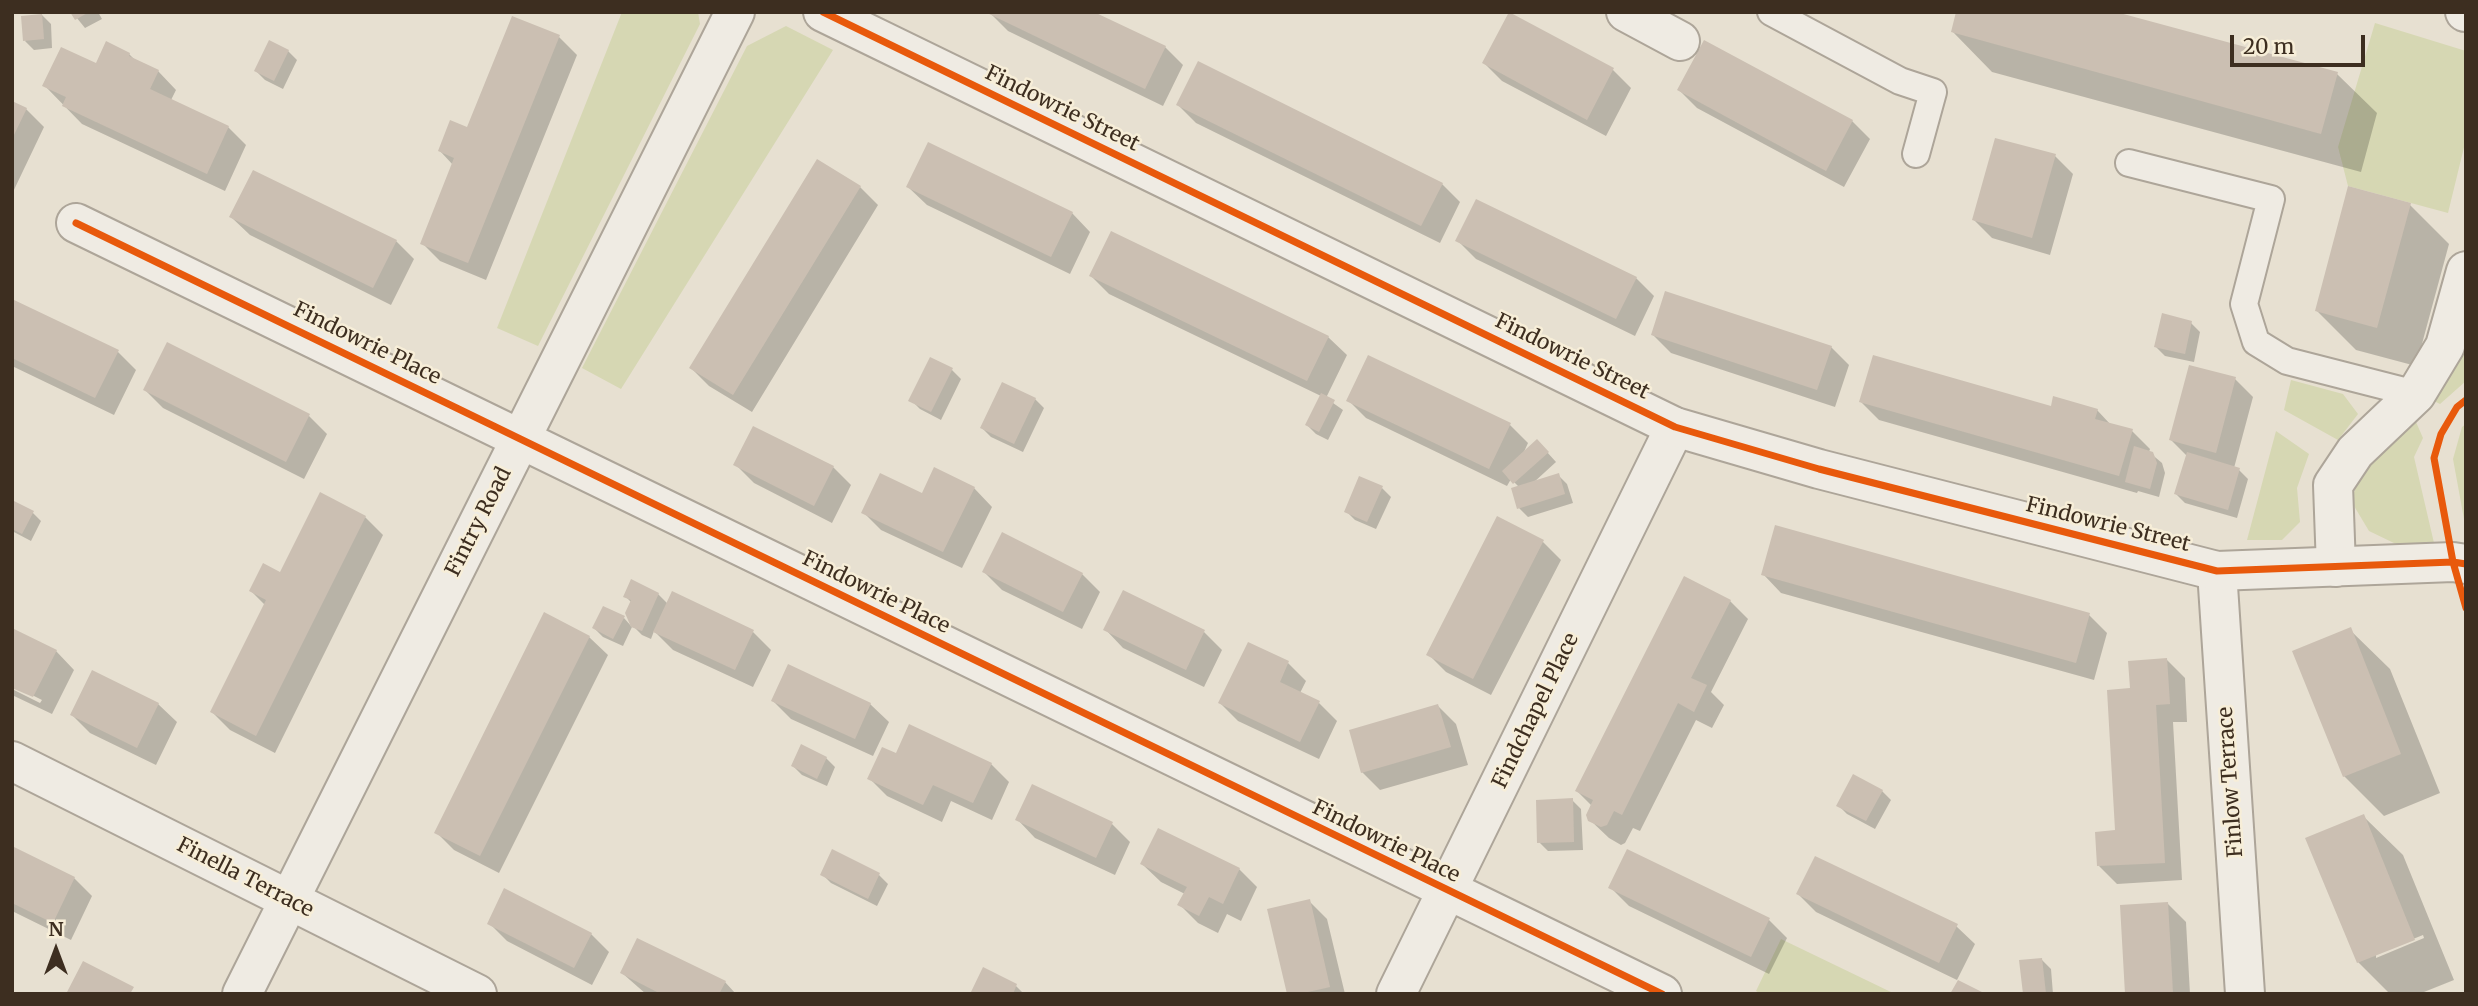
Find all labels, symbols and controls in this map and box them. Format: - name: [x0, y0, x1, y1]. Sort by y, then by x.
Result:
- scale bar: [2233, 21, 2368, 65]
- text: 20 m: [2243, 33, 2294, 60]
- street label: Findowrie Street: [981, 61, 1143, 157]
- street label: Findowrie Place: [289, 297, 445, 391]
- street label: Findowrie Street: [1491, 309, 1653, 405]
- street label: Fintry Road: [441, 463, 517, 581]
- street label: Findowrie Street: [2023, 492, 2193, 558]
- street label: Findowrie Place: [798, 546, 954, 640]
- street label: Findchapel Place: [1487, 629, 1585, 793]
- street label: Finlow Terrace: [2213, 706, 2249, 858]
- street label: Findowrie Place: [1308, 795, 1464, 889]
- street label: Finella Terrace: [173, 833, 317, 923]
- north arrow: [21, 915, 91, 985]
- text: N: [48, 917, 64, 941]

